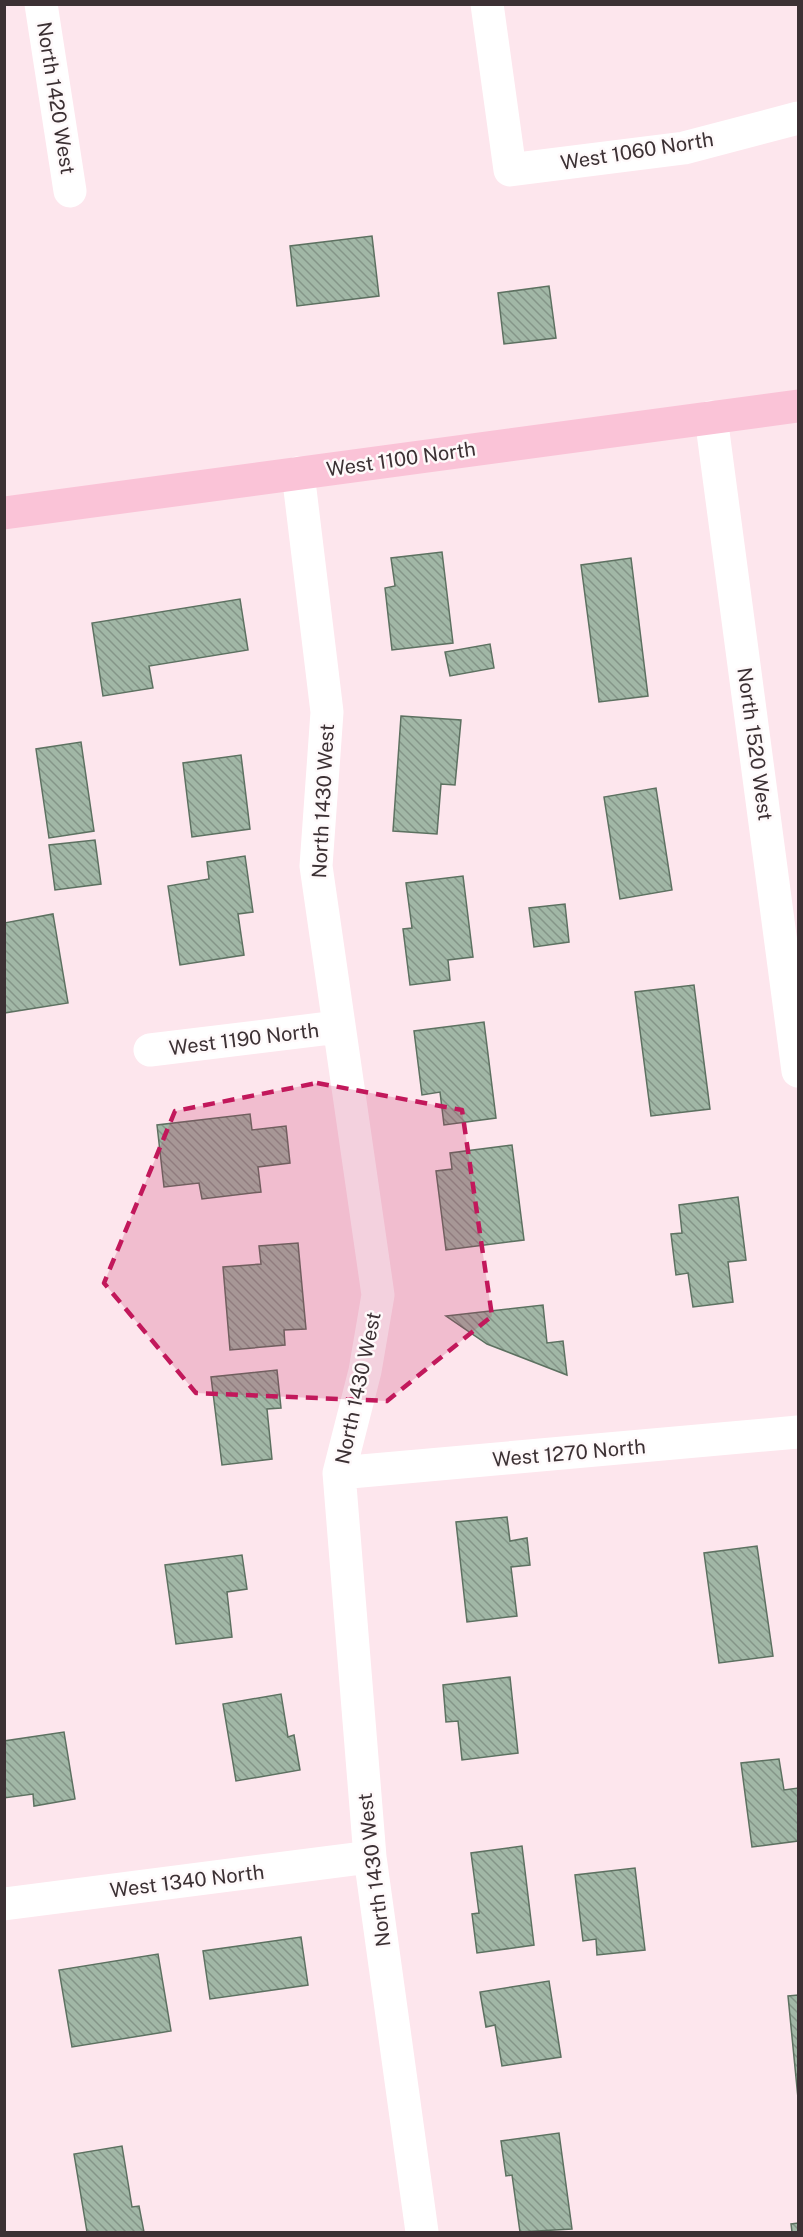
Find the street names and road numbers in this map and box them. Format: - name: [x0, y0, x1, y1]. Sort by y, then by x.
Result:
- street label: North 1420 West: [32, 20, 80, 176]
- street label: West 1060 North: [559, 127, 715, 175]
- street label: West 1100 North: [325, 437, 477, 481]
- street label: North 1520 West: [732, 666, 778, 822]
- street label: North 1430 West: [307, 723, 339, 879]
- street label: West 1190 North: [168, 1018, 320, 1060]
- street label: North 1430 West: [330, 1310, 386, 1466]
- street label: West 1270 North: [491, 1434, 647, 1472]
- street label: North 1430 West: [353, 1792, 395, 1948]
- street label: West 1340 North: [108, 1860, 266, 1902]

